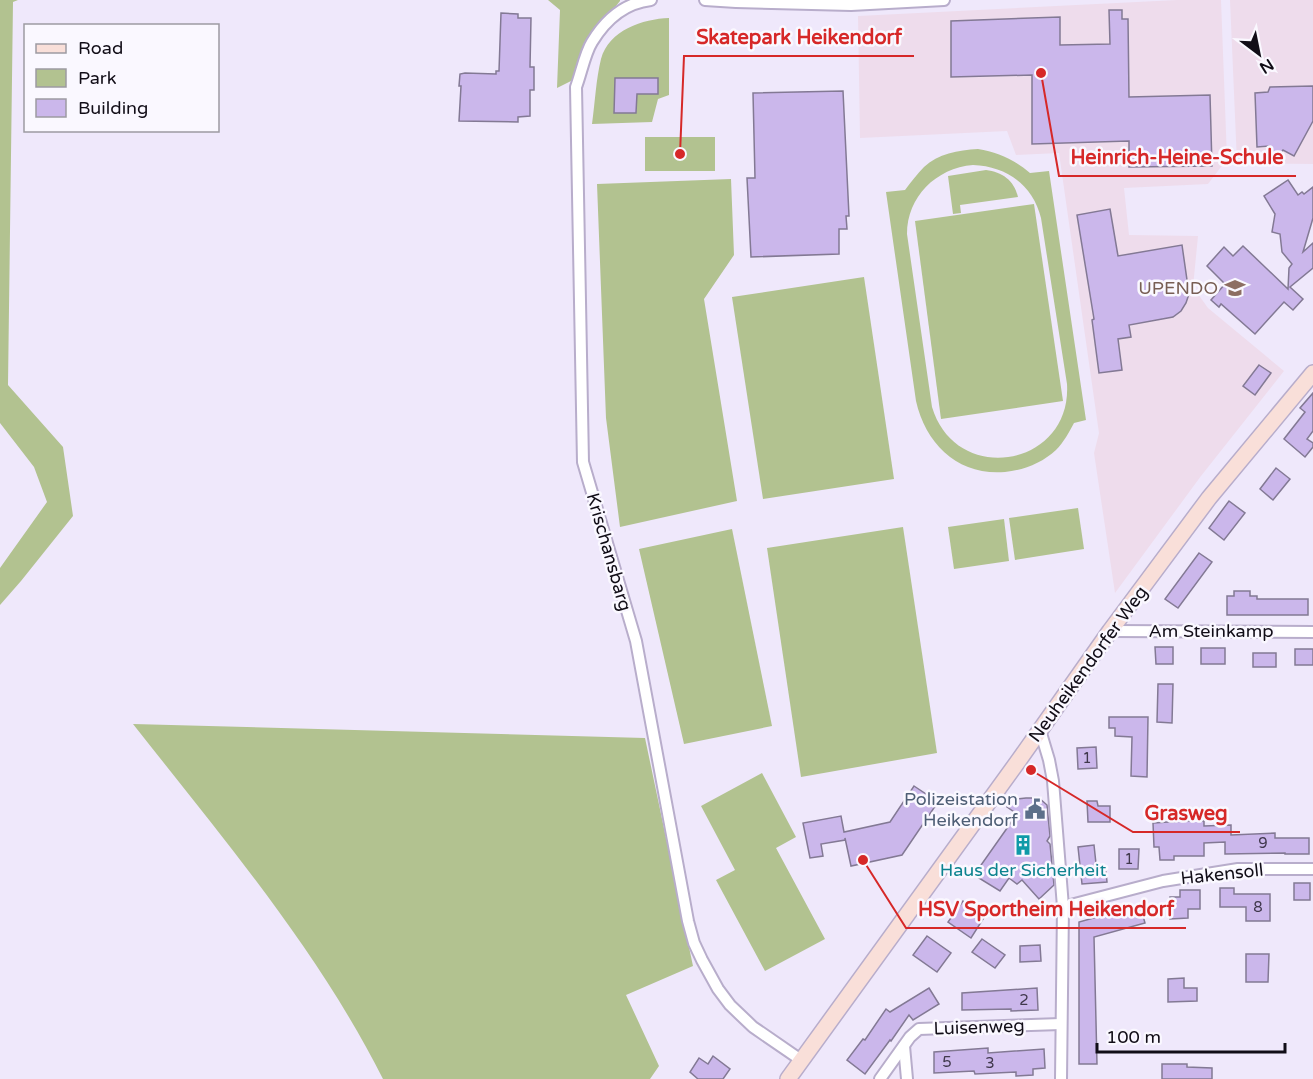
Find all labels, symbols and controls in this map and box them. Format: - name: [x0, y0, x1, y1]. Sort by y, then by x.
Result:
- callout: Skatepark Heikendorf: [684, 18, 914, 56]
- legend: [24, 24, 219, 132]
- north arrow: [1229, 24, 1289, 84]
- text: Skatepark Heikendorf: [696, 26, 902, 50]
- text: Road: [78, 37, 123, 59]
- text: N: [1256, 54, 1277, 78]
- text: Park: [78, 67, 117, 89]
- text: Building: [78, 97, 148, 119]
- callout: Heinrich-Heine-Schule: [1059, 138, 1296, 176]
- text: Heinrich-Heine-Schule: [1071, 146, 1283, 170]
- school or university icon: UPENDO: [1223, 276, 1247, 300]
- place label: UPENDO: [1138, 277, 1218, 299]
- street label: Krischansbarg: [582, 490, 636, 614]
- street label: Neuheikendorfer Weg: [1024, 581, 1152, 747]
- street label: Am Steinkamp: [1148, 620, 1274, 642]
- house number: 1: [1082, 749, 1092, 767]
- place label: Polizeistation Heikendorf: [904, 788, 1018, 831]
- callout: Grasweg: [1133, 794, 1240, 832]
- public building icon: Polizeistation Heikendorf: [1023, 797, 1047, 821]
- text: Grasweg: [1144, 802, 1228, 826]
- building icon: Haus der Sicherheit: [1011, 833, 1035, 857]
- house number: 9: [1258, 834, 1268, 852]
- house number: 1: [1124, 850, 1134, 868]
- place label: Haus der Sicherheit: [940, 859, 1106, 881]
- street label: Hakensoll: [1180, 859, 1264, 889]
- callout: HSV Sportheim Heikendorf: [906, 890, 1186, 928]
- text: HSV Sportheim Heikendorf: [918, 898, 1174, 922]
- house number: 8: [1253, 898, 1263, 916]
- house number: 2: [1019, 991, 1029, 1009]
- street label: Luisenweg: [933, 1014, 1025, 1040]
- scale bar: [1097, 1016, 1284, 1054]
- text: 100 m: [1106, 1026, 1161, 1048]
- house number: 5: [942, 1053, 952, 1071]
- house number: 3: [985, 1054, 995, 1072]

